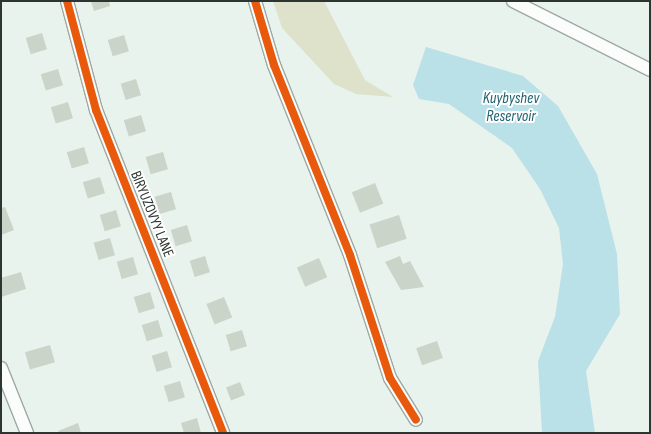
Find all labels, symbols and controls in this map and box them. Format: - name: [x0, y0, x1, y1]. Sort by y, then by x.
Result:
- water label: Kuybyshev Reservoir: [483, 89, 539, 127]
- street label: BIRYUZOVYY LANE: [127, 168, 177, 260]

